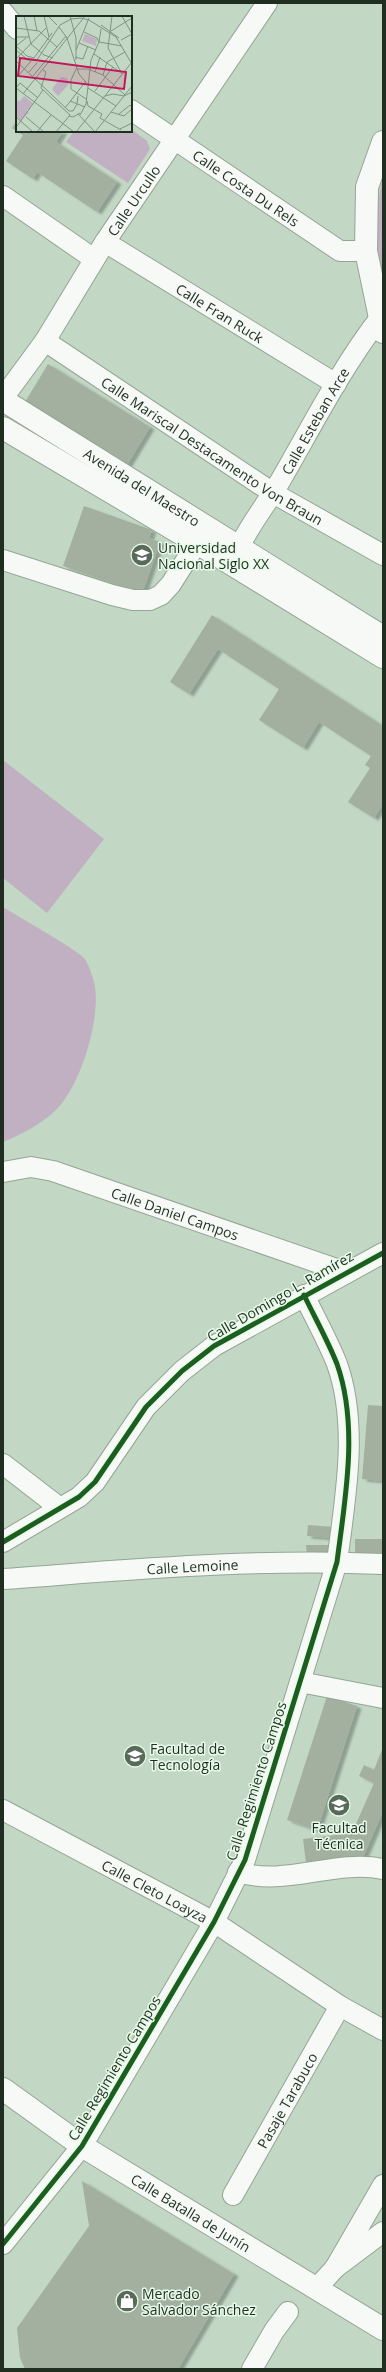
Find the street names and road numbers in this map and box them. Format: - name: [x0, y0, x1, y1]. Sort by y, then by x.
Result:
- street label: Calle Costa Du Rels: [189, 145, 304, 231]
- street label: Calle Urcullo: [102, 161, 164, 240]
- street label: Calle Fran Ruck: [173, 279, 268, 347]
- street label: Calle Esteban Arce: [277, 364, 353, 478]
- street label: Calle Mariscal Destacamento Von Braun: [98, 372, 327, 529]
- street label: Avenida del Maestro: [80, 443, 204, 530]
- street label: Calle Daniel Campos: [109, 1182, 242, 1244]
- street label: Calle Domingo L. Ramírez: [203, 1246, 357, 1346]
- street label: Calle Lemoine: [146, 1554, 239, 1578]
- street label: Calle Regimiento Campos: [221, 1699, 291, 1863]
- street label: Calle Cleto Loayza: [99, 1855, 211, 1927]
- street label: Calle Regimiento Campos: [63, 1992, 165, 2144]
- street label: Pasaje Tarabuco: [252, 2049, 321, 2151]
- street label: Calle Batalla de Junín: [128, 2169, 254, 2256]

